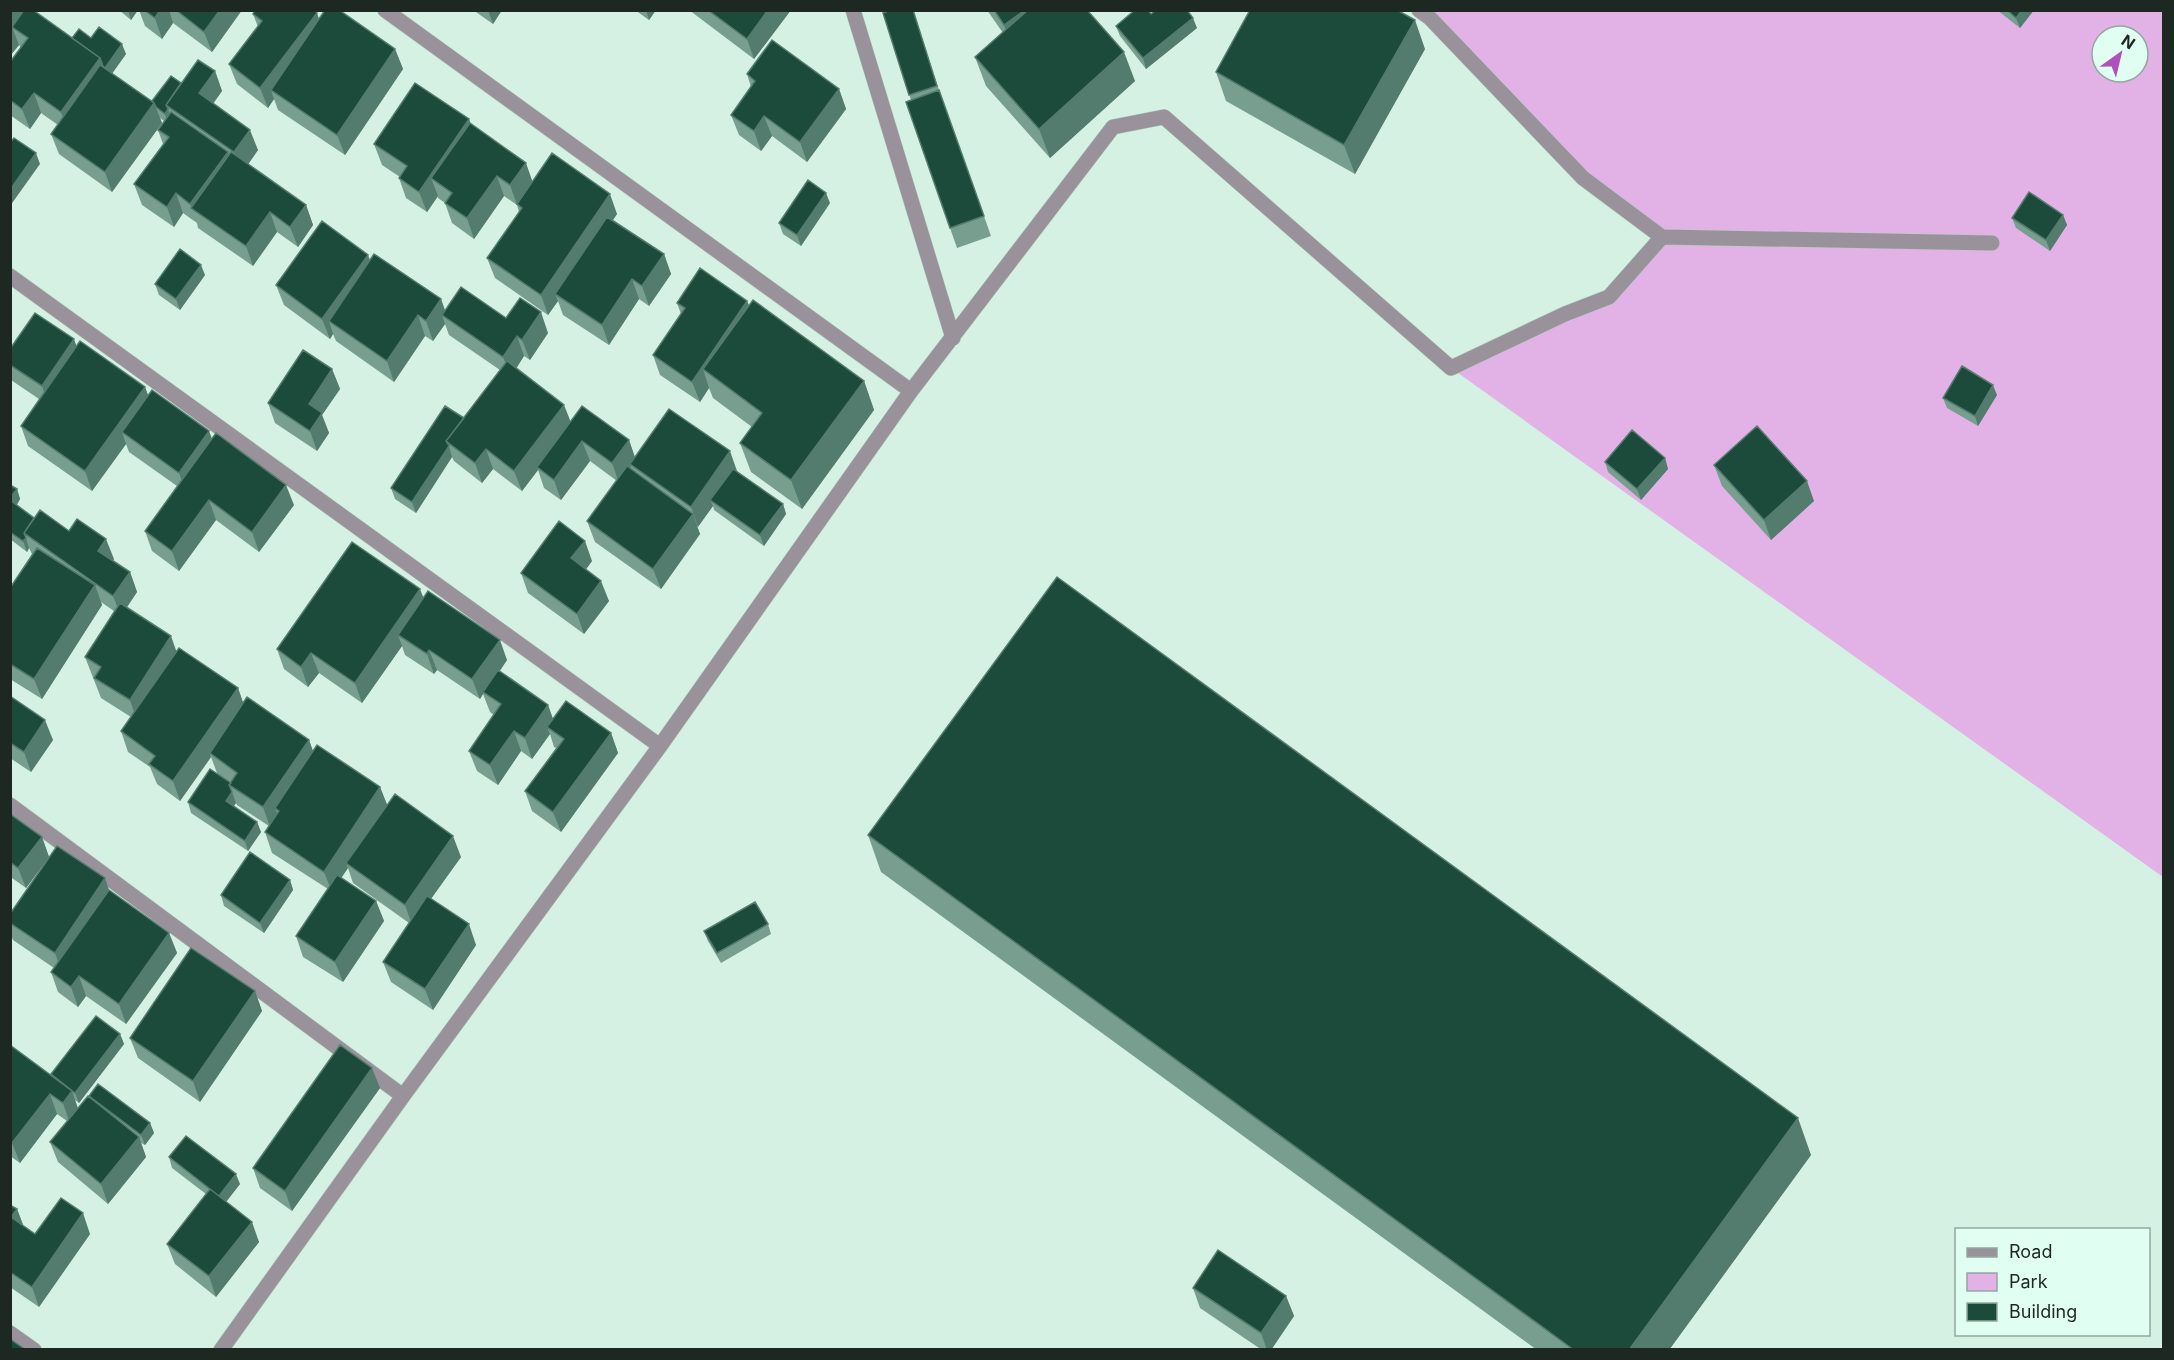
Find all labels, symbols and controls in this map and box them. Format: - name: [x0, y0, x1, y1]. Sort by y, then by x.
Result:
- north arrow: [2090, 24, 2150, 84]
- text: N: [2118, 30, 2139, 53]
- legend: [1955, 1228, 2150, 1336]
- text: Road: [2009, 1241, 2052, 1262]
- text: Park: [2009, 1271, 2048, 1292]
- text: Building: [2009, 1301, 2077, 1322]

